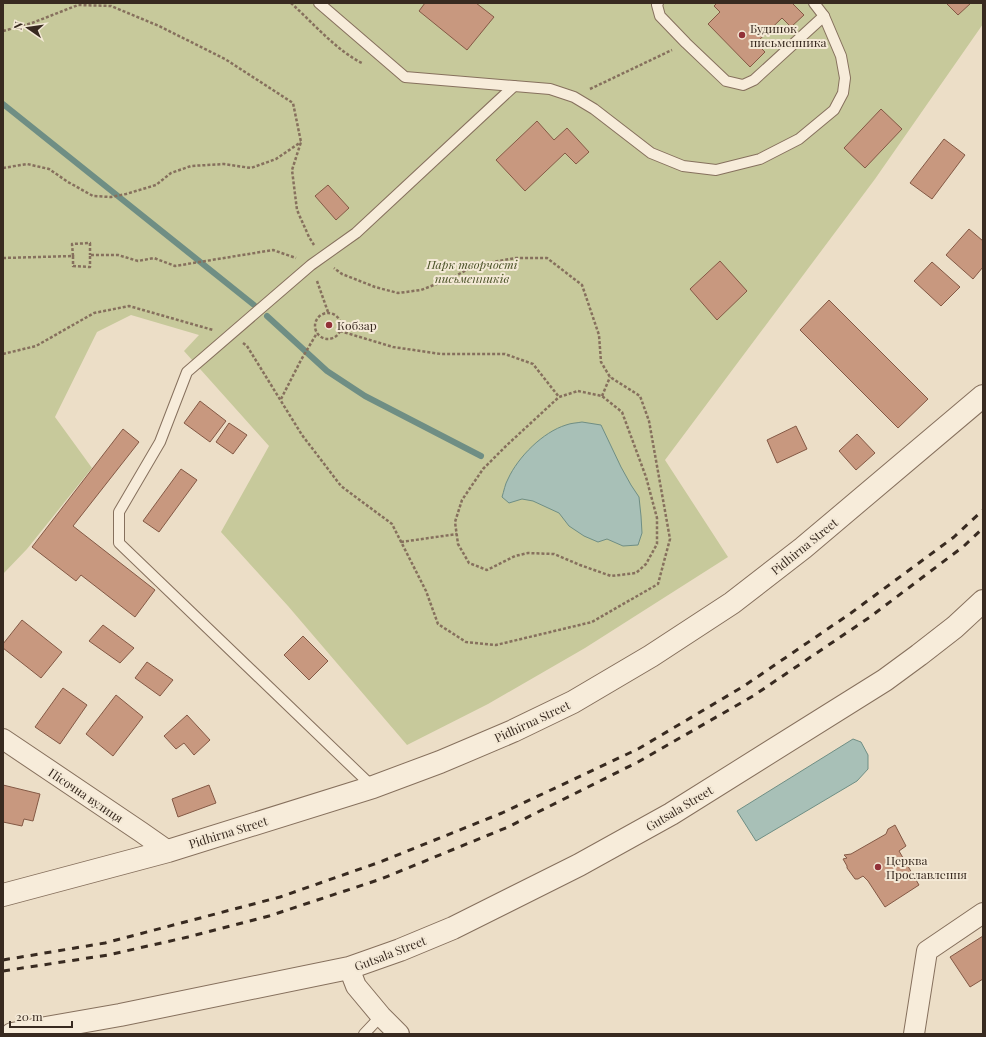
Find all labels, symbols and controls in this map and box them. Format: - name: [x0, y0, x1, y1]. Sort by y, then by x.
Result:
- north arrow: [8, 8, 48, 48]
- text: N: [10, 20, 26, 31]
- place label: Будинок письменника: [750, 20, 827, 50]
- marker: Будинок письменника: [737, 30, 747, 40]
- park label: Парк творчості письменників: [426, 256, 518, 286]
- place label: Кобзар: [337, 317, 377, 333]
- marker: Кобзар: [324, 320, 334, 330]
- street label: Pidhirna Street: [767, 514, 841, 578]
- street label: Pidhirna Street: [492, 696, 573, 745]
- street label: Пісочна вулиця: [46, 764, 127, 826]
- street label: Gutsala Street: [643, 781, 716, 834]
- street label: Pidhirna Street: [187, 812, 270, 852]
- place label: Церква Прославлення: [886, 852, 968, 882]
- marker: Церква Прославлення: [873, 862, 883, 872]
- street label: Gutsala Street: [352, 932, 429, 974]
- scale bar: [10, 1003, 72, 1029]
- text: 20 m: [16, 1008, 43, 1024]

